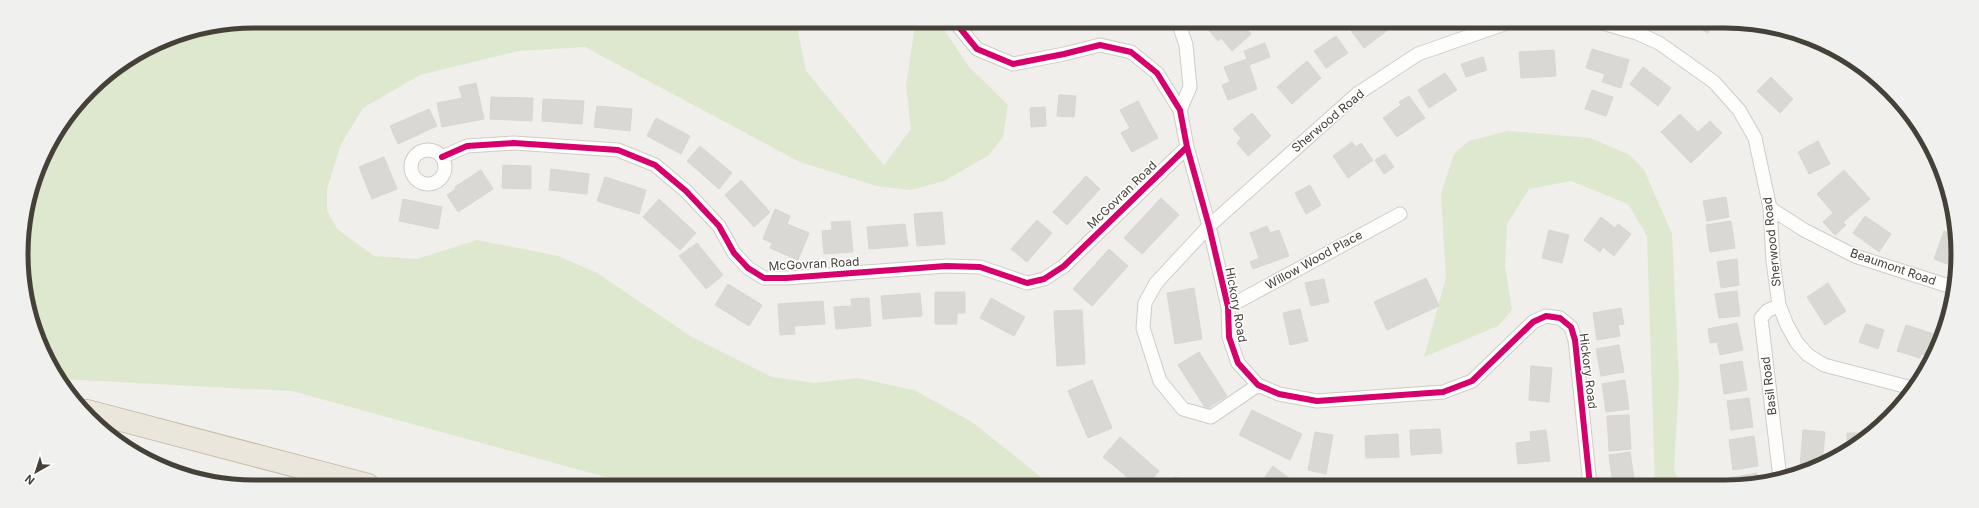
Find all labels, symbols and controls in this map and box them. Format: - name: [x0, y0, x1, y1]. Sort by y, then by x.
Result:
- street label: Sherwood Road: [1288, 86, 1367, 155]
- street label: McGovran Road: [1084, 158, 1160, 232]
- street label: Sherwood Road: [1759, 196, 1784, 288]
- street label: Willow Wood Place: [1263, 227, 1365, 292]
- street label: Beaumont Road: [1848, 245, 1938, 288]
- street label: McGovran Road: [768, 254, 860, 273]
- street label: Hickory Road: [1223, 266, 1250, 344]
- street label: Hickory Road: [1576, 332, 1601, 410]
- street label: Basil Road: [1757, 356, 1780, 416]
- north arrow: [16, 452, 56, 492]
- text: N: [22, 472, 37, 488]

